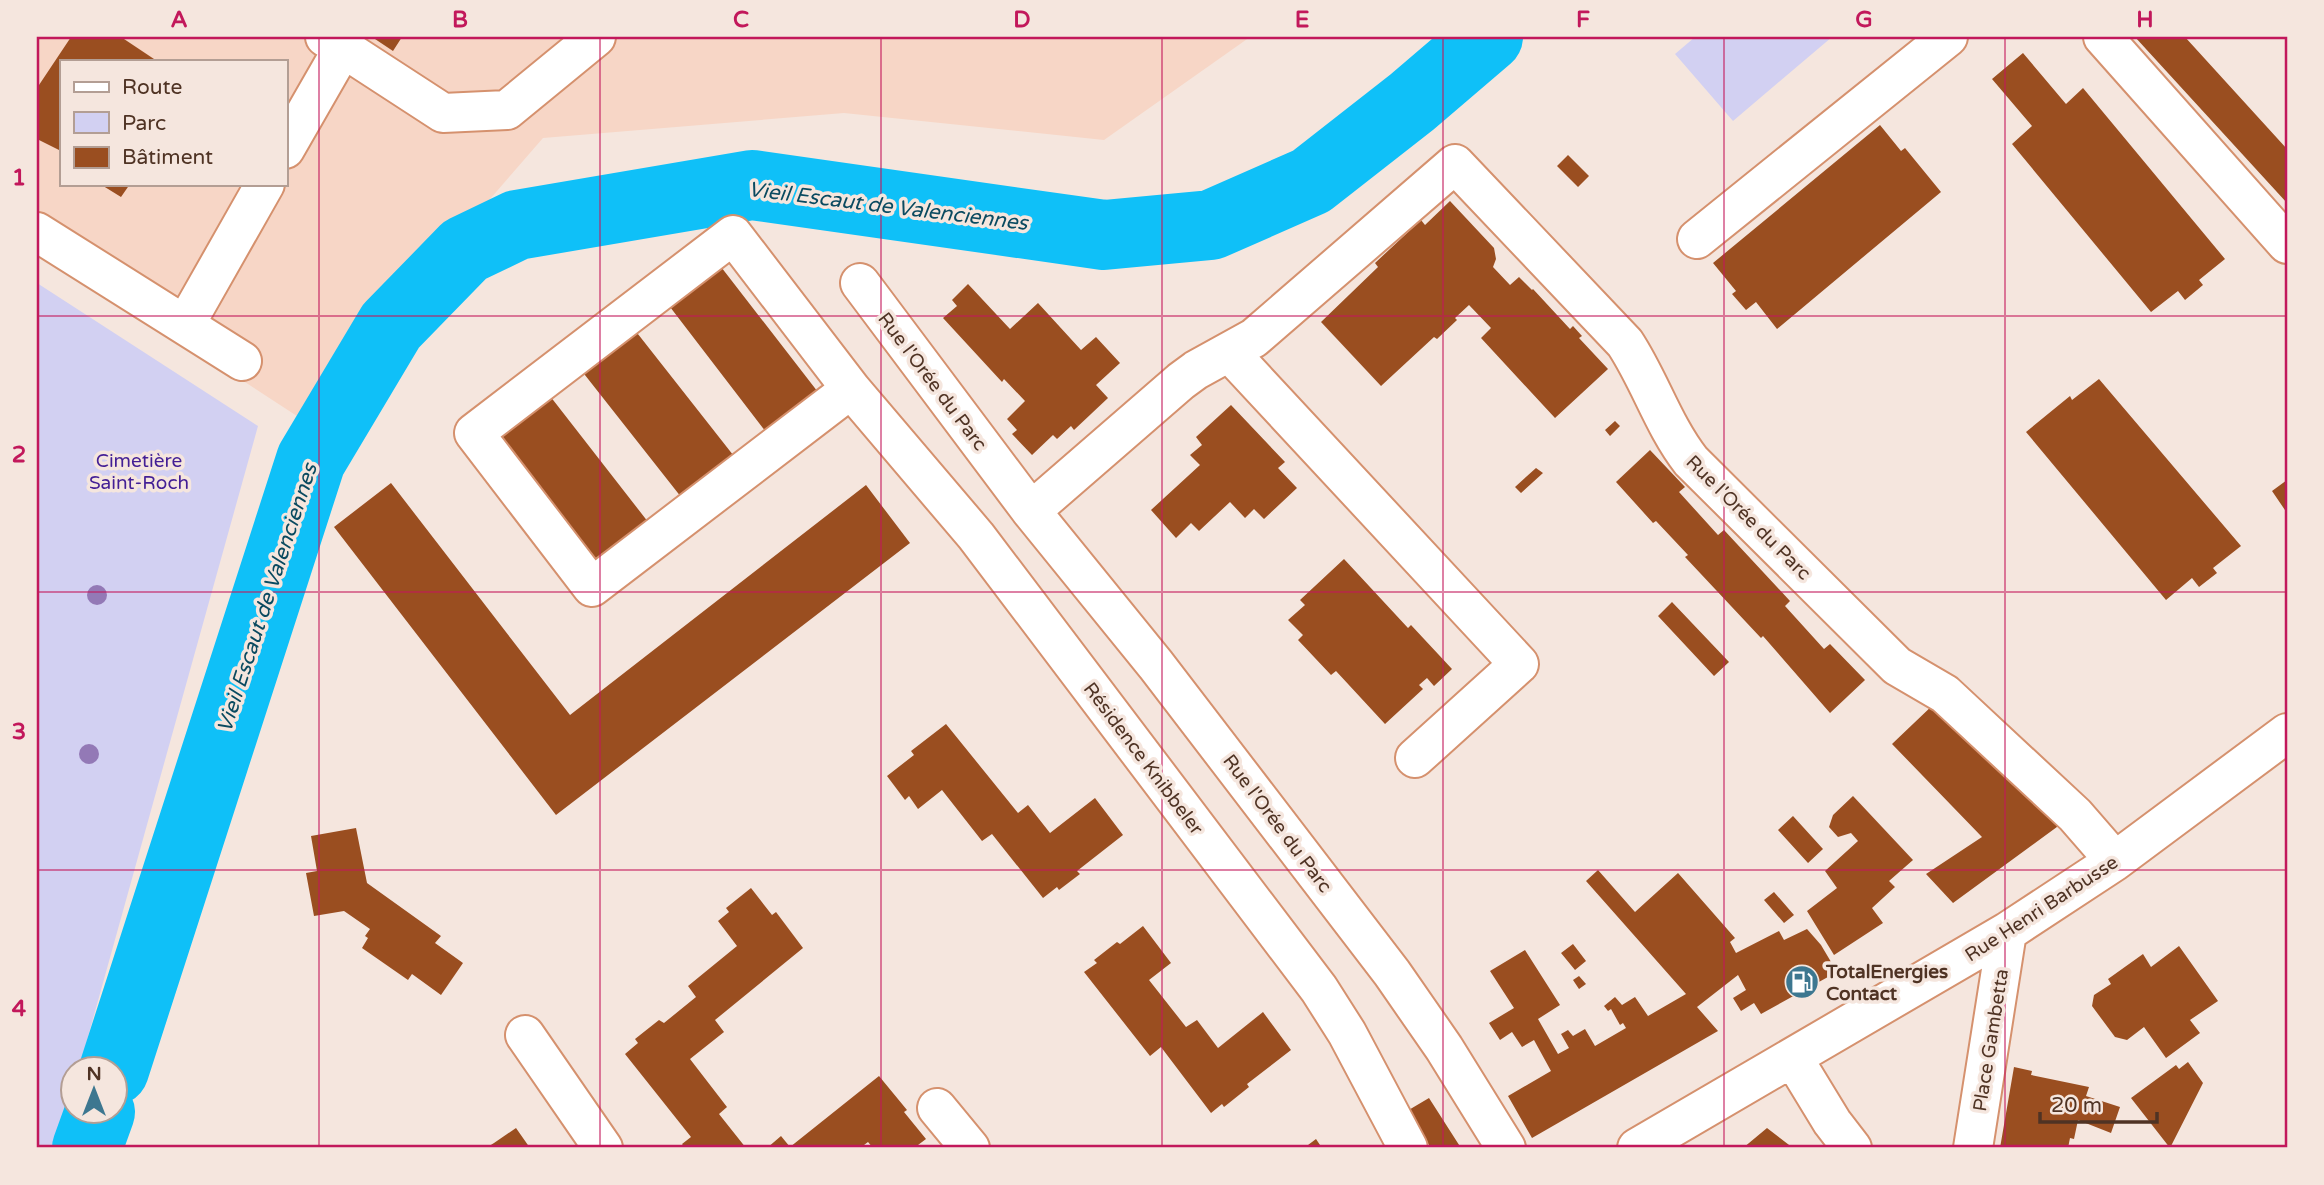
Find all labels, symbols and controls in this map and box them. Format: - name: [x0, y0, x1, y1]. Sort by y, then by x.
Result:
- text: A: [170, 6, 188, 34]
- text: B: [452, 6, 468, 34]
- text: C: [733, 6, 749, 34]
- text: D: [1013, 6, 1031, 34]
- text: E: [1295, 6, 1309, 34]
- text: F: [1576, 6, 1590, 34]
- text: G: [1855, 6, 1873, 34]
- text: H: [2136, 6, 2154, 34]
- legend: [60, 60, 287, 186]
- text: Route: [122, 75, 182, 100]
- text: Parc: [122, 111, 166, 136]
- text: Bâtiment: [122, 145, 213, 170]
- text: 1: [12, 164, 26, 192]
- water label: Vieil Escaut de Valenciennes: [747, 177, 1031, 236]
- street label: Rue l'Orée du Parc: [873, 308, 991, 455]
- text: 2: [12, 441, 26, 469]
- park label: Cimetière Saint-Roch: [89, 450, 189, 494]
- street label: Rue l'Orée du Parc: [1681, 451, 1815, 585]
- water label: Vieil Escaut de Valenciennes: [212, 459, 323, 736]
- street label: Résidence Knibbeler: [1079, 678, 1208, 840]
- text: 3: [12, 718, 26, 746]
- street label: Rue l'Orée du Parc: [1218, 750, 1336, 897]
- street label: Rue Henri Barbusse: [1961, 851, 2122, 966]
- place label: TotalEnergies Contact: [1825, 961, 1948, 1005]
- fuel station icon: TotalEnergies Contact: [1783, 963, 1821, 1001]
- street label: Place Gambetta: [1969, 967, 2013, 1113]
- text: 4: [12, 995, 27, 1023]
- north arrow: [60, 1056, 130, 1126]
- text: N: [86, 1063, 102, 1085]
- scale bar: [2040, 1080, 2158, 1124]
- text: 20 m: [2051, 1093, 2102, 1118]

